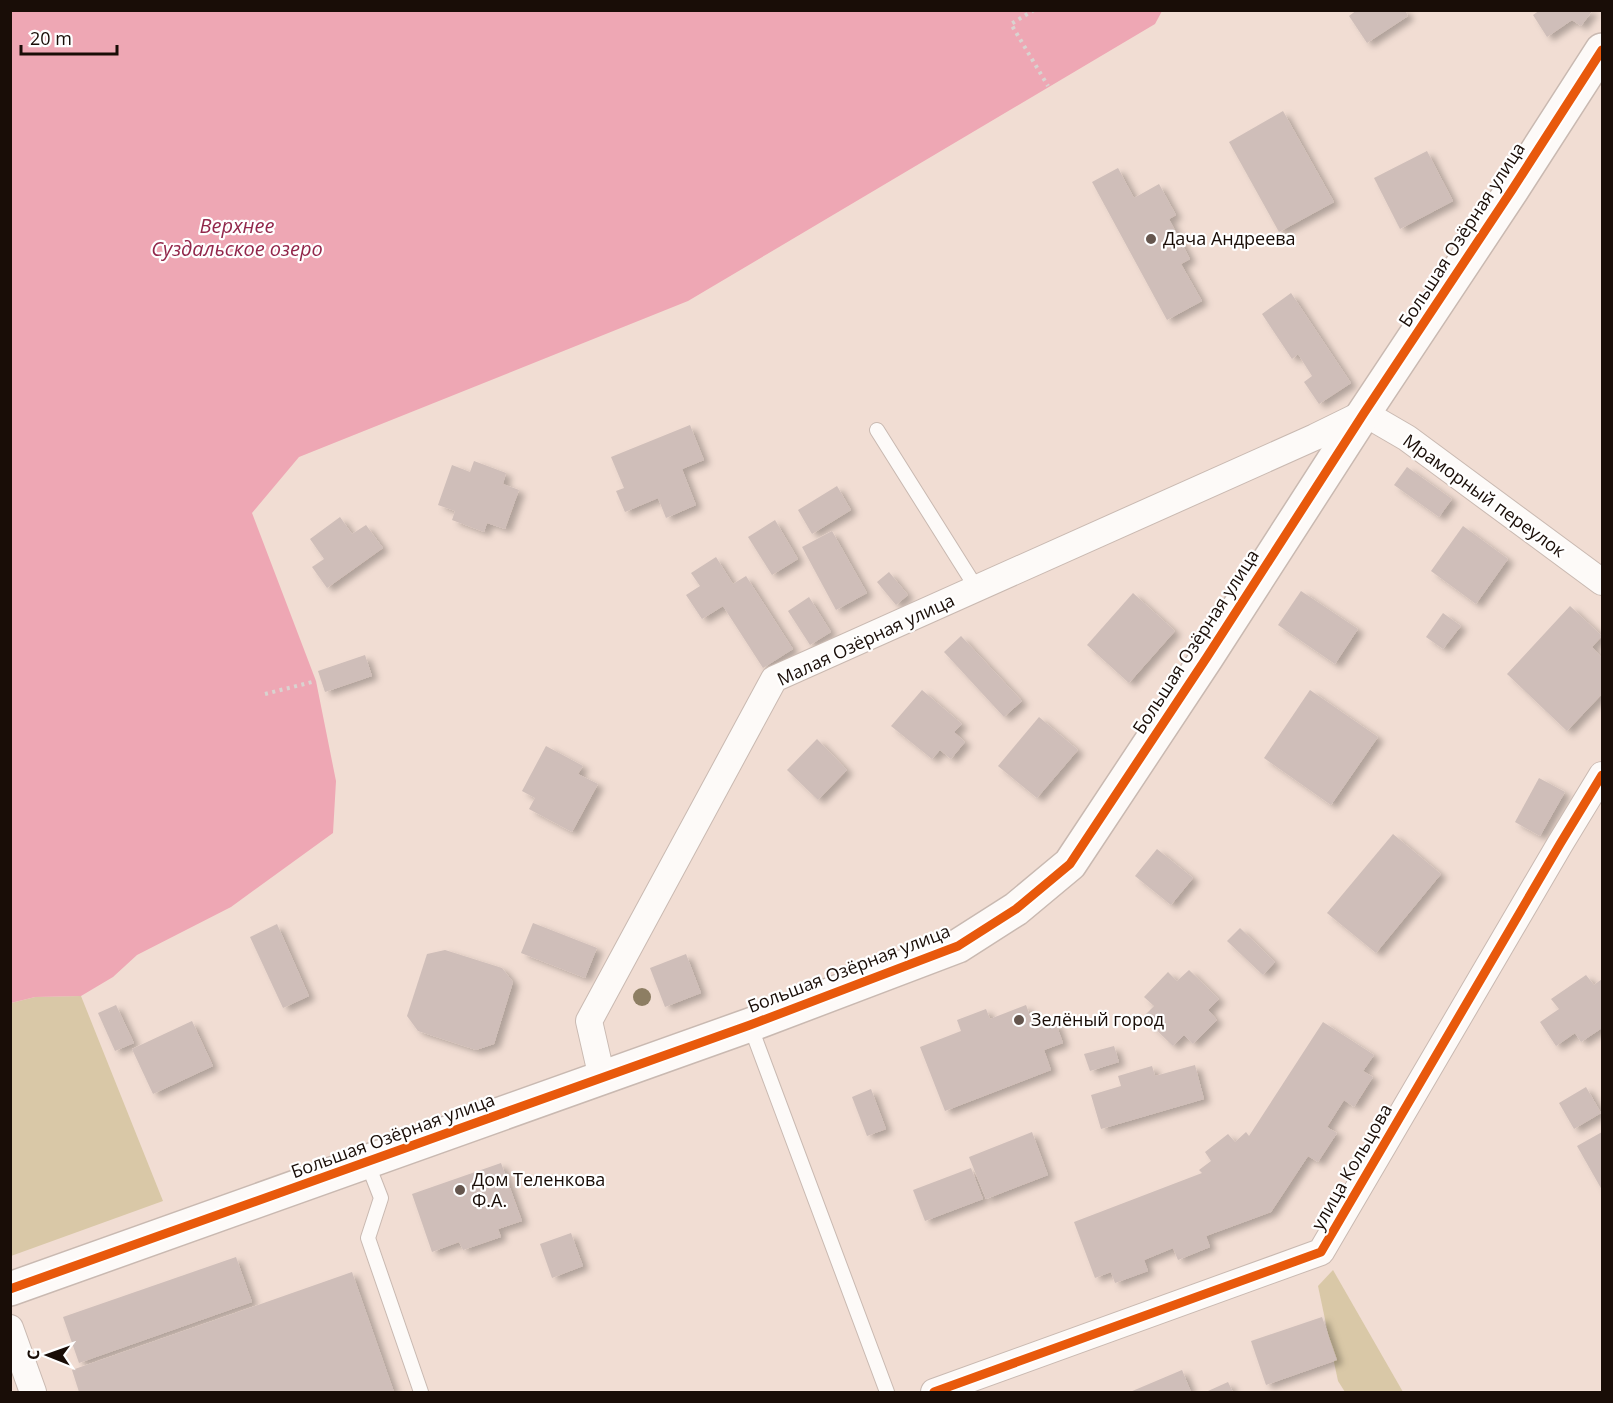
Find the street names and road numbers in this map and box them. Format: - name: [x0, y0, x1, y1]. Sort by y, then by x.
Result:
- street label: Большая Озёрная улица: [1392, 138, 1530, 331]
- street label: Мраморный переулок: [1398, 428, 1571, 563]
- street label: Большая Озёрная улица: [1126, 545, 1264, 738]
- street label: Малая Озёрная улица: [773, 587, 958, 691]
- street label: Большая Озёрная улица: [744, 918, 953, 1018]
- street label: Большая Озёрная улица: [287, 1087, 498, 1183]
- street label: улица Кольцова: [1305, 1099, 1397, 1234]

